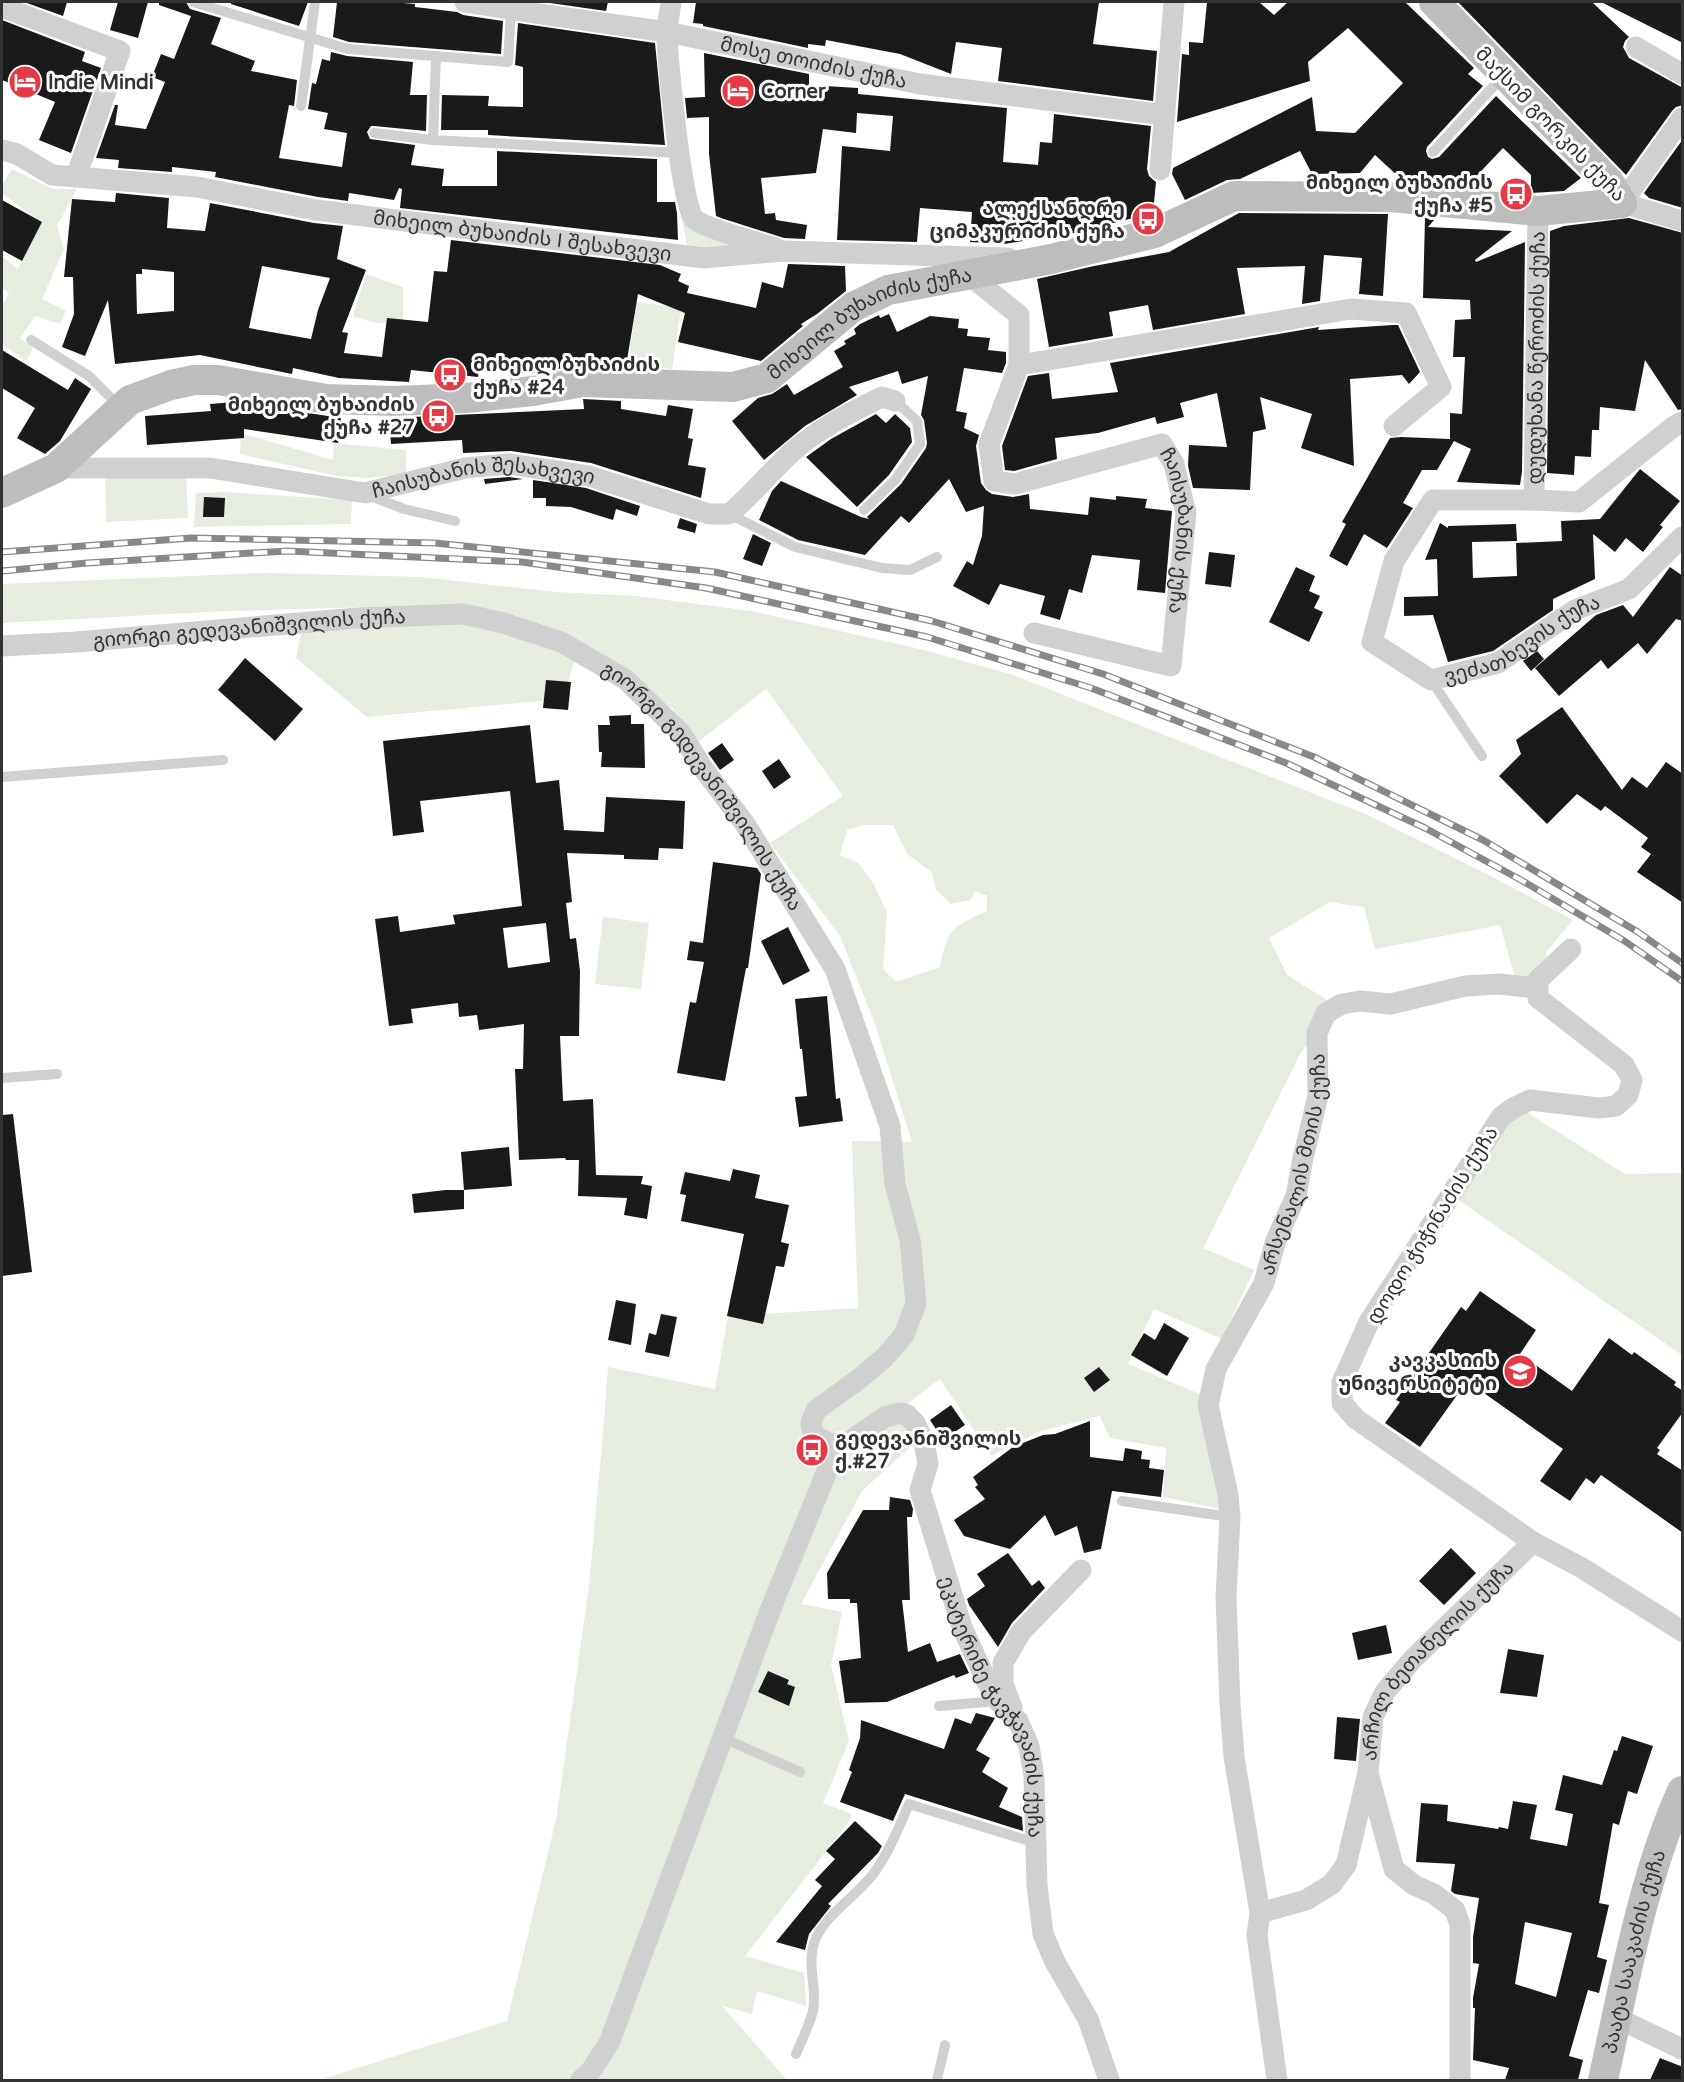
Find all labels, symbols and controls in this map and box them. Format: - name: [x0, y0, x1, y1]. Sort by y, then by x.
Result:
- street label: მოსე თოიძის ქუჩა: [718, 32, 909, 94]
- street label: მაქსიმ გორკის ქუჩა: [1470, 42, 1630, 207]
- hotel icon: Indie Mindi: [7, 64, 43, 100]
- place label: Indie Mindi: [48, 71, 154, 95]
- hotel icon: Corner: [720, 73, 756, 109]
- place label: Corner: [761, 80, 826, 104]
- place label: მიხეილ ბუხაიძის ქუჩა #5: [1306, 171, 1493, 218]
- bus stop icon: მიხეილ ბუხაიძის ქუჩა #5: [1498, 176, 1534, 212]
- place label: ალექსანდრე ციმაკურიძის ქუჩა: [929, 197, 1125, 244]
- bus stop icon: ალექსანდრე ციმაკურიძის ქუჩა: [1130, 201, 1166, 237]
- street label: მიხეილ ბუხაიძის I შესახვევი: [372, 206, 673, 267]
- street label: დუდუხანა წეროძის ქუჩა: [1523, 231, 1551, 485]
- street label: მიხეილ ბუხაიძის ქუჩა: [763, 263, 974, 386]
- place label: მიხეილ ბუხაიძის ქუჩა #24: [473, 353, 660, 400]
- bus stop icon: მიხეილ ბუხაიძის ქუჩა #24: [432, 357, 468, 393]
- place label: მიხეილ ბუხაიძის ქუჩა #27: [228, 393, 415, 440]
- bus stop icon: მიხეილ ბუხაიძის ქუჩა #27: [420, 398, 456, 434]
- street label: ჩაისუბანის ქუჩა: [1154, 444, 1197, 615]
- street label: ჩაისუბანის შესახვევი: [370, 452, 598, 504]
- street label: ვეძათხევის ქუჩა: [1441, 590, 1604, 689]
- street label: გიორგი გედევანიშვილის ქუჩა: [92, 605, 406, 654]
- street label: გიორგი გედევანიშვილის ქუჩა: [597, 657, 807, 916]
- street label: არსენალის მთის ქუჩა: [1256, 1053, 1331, 1278]
- street label: დოდო ჭიჭინაძის ქუჩა: [1362, 1122, 1504, 1329]
- place label: კავკასიის უნივერსიტეტი: [1338, 1349, 1497, 1396]
- school or university icon: კავკასიის უნივერსიტეტი: [1502, 1353, 1538, 1389]
- place label: გედევანიშვილის ქ.#27: [835, 1427, 1021, 1474]
- bus stop icon: გედევანიშვილის ქ.#27: [794, 1432, 830, 1468]
- street label: არჩილ ბეთანელის ქუჩა: [1358, 1556, 1519, 1762]
- street label: ეკატერინე ჭავჭავაძის ქუჩა: [934, 1573, 1047, 1838]
- street label: პაატა სააკაძის ქუჩა: [1598, 1847, 1671, 2056]

